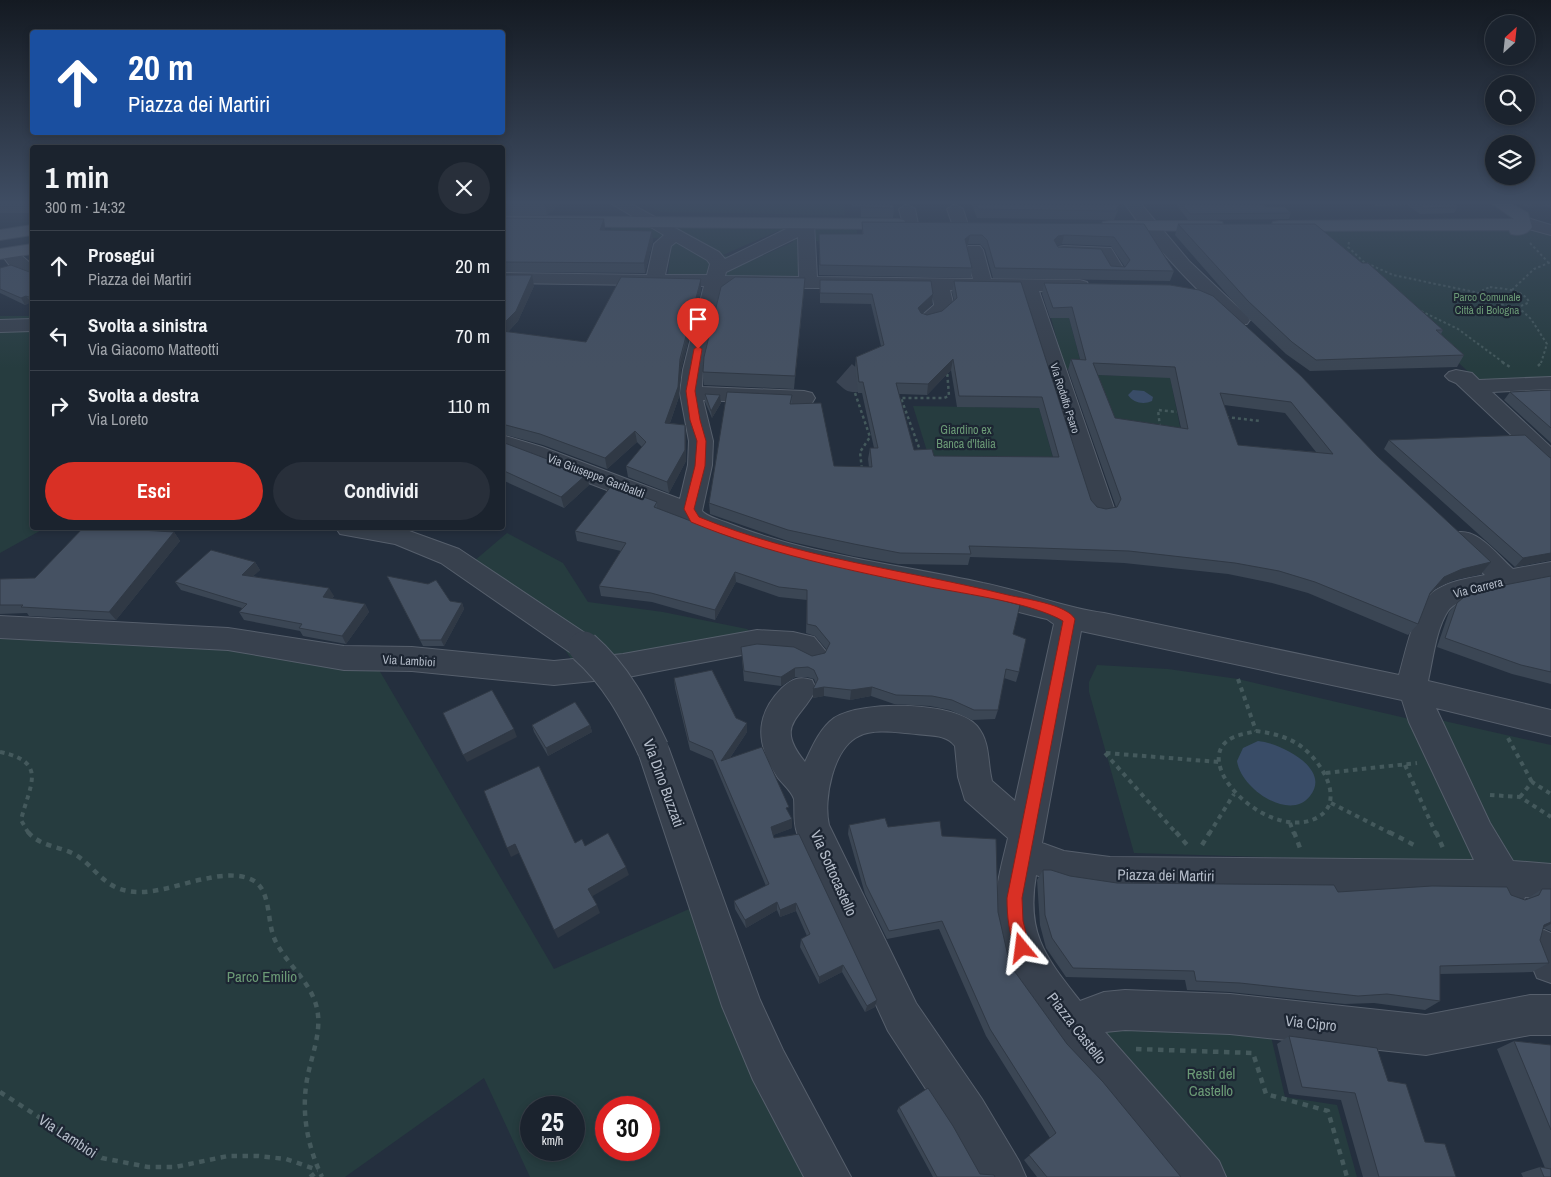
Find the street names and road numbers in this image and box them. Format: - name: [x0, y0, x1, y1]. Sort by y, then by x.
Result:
- street label: Via Rodolfo Psaro: [1047, 361, 1083, 435]
- street label: Via Giuseppe Garibaldi: [545, 450, 647, 502]
- street label: Via Carrera: [1451, 574, 1505, 602]
- street label: Via Lambioi: [382, 652, 436, 670]
- street label: Via Dino Buzzati: [638, 736, 690, 830]
- street label: Via Sottocastello: [806, 827, 862, 919]
- street label: Piazza dei Martiri: [1117, 864, 1215, 886]
- street label: Piazza Castello: [1042, 988, 1112, 1068]
- street label: Via Cipro: [1284, 1010, 1338, 1036]
- street label: Via Lambioi: [35, 1109, 101, 1163]

